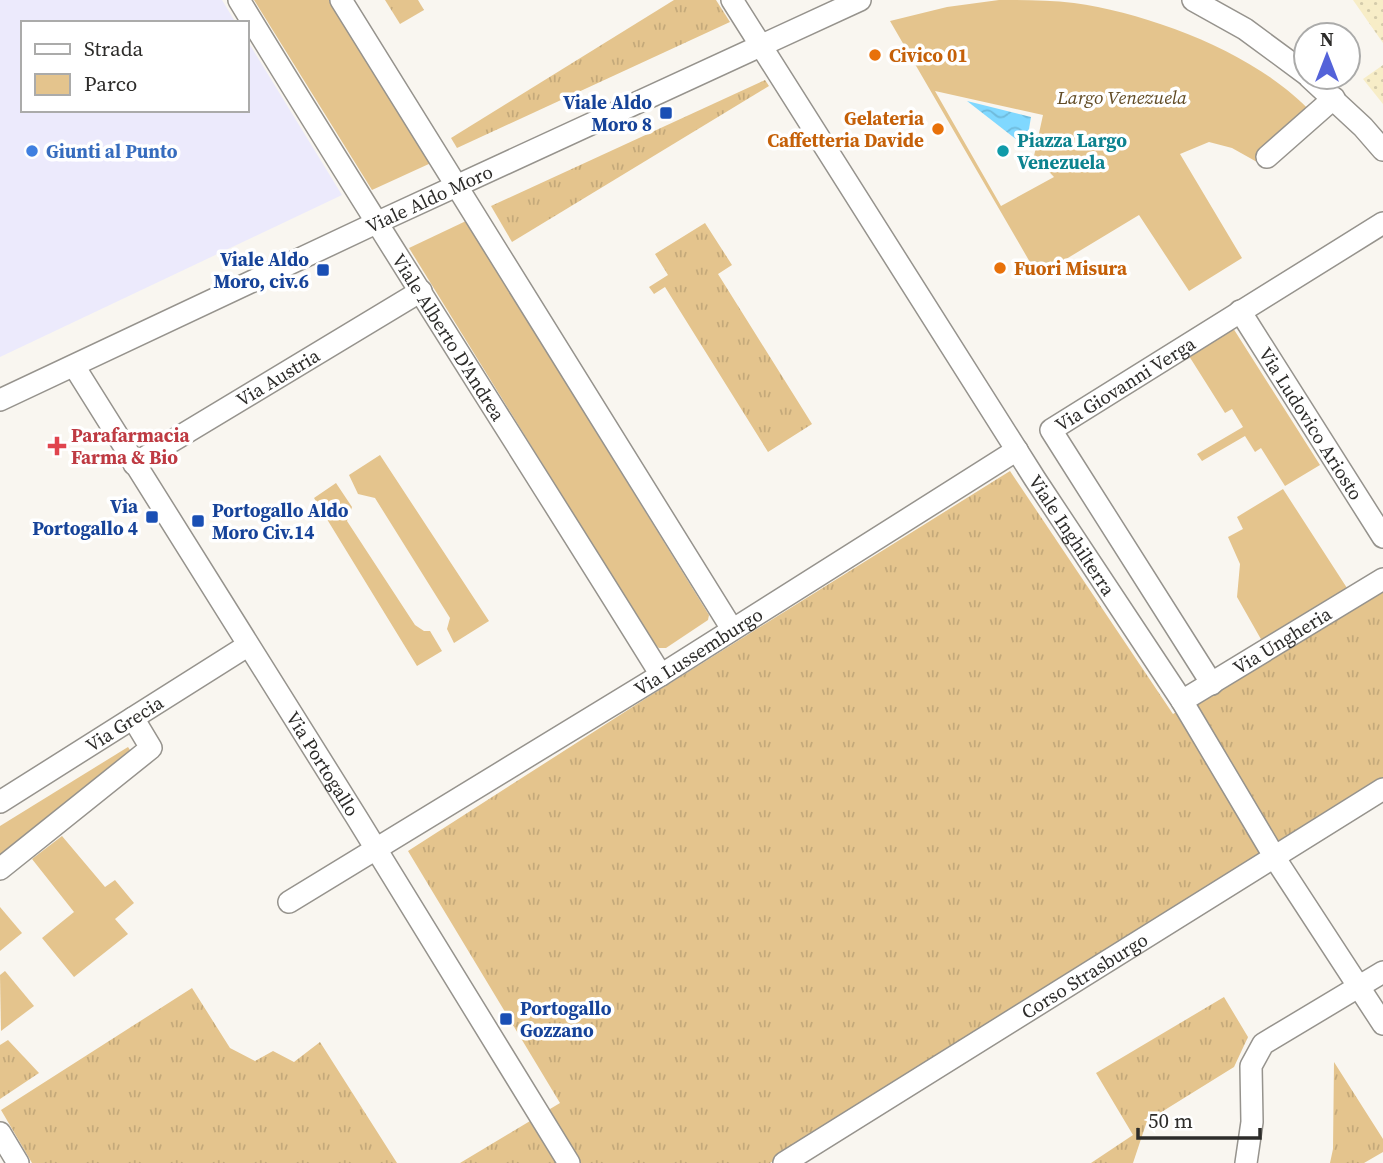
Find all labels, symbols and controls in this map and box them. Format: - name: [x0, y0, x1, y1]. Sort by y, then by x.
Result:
- legend: [21, 21, 248, 112]
- north arrow: [1292, 21, 1362, 91]
- text: N: [1320, 26, 1334, 52]
- text: Strada: [84, 34, 143, 63]
- place label: Civico 01: [889, 42, 968, 68]
- marker: Civico 01: [867, 47, 883, 63]
- text: Parco: [84, 69, 137, 98]
- park label: Largo Venezuela: [1056, 84, 1187, 110]
- place label: Viale Aldo Moro 8: [563, 89, 652, 137]
- marker: Viale Aldo Moro 8: [658, 105, 674, 121]
- place label: Gelateria Caffetteria Davide: [767, 105, 925, 153]
- marker: Gelateria Caffetteria Davide: [930, 121, 946, 137]
- place label: Piazza Largo Venezuela: [1017, 127, 1127, 175]
- place label: Giunti al Punto: [46, 138, 178, 164]
- marker: Giunti al Punto: [24, 143, 40, 159]
- marker: Piazza Largo Venezuela: [995, 143, 1011, 159]
- street label: Viale Aldo Moro: [361, 158, 497, 239]
- place label: Viale Aldo Moro, civ.6: [213, 246, 309, 294]
- street label: Viale Alberto D'Andrea: [386, 248, 511, 426]
- place label: Fuori Misura: [1014, 255, 1128, 281]
- marker: Fuori Misura: [992, 260, 1008, 276]
- marker: Viale Aldo Moro, civ.6: [315, 262, 331, 278]
- street label: Via Giovanni Verga: [1050, 330, 1200, 437]
- street label: Via Austria: [231, 342, 325, 412]
- street label: Via Ludovico Ariosto: [1253, 342, 1369, 505]
- place label: Parafarmacia Farma & Bio: [71, 422, 191, 470]
- marker: Parafarmacia Farma & Bio: [49, 438, 65, 454]
- street label: Viale Inghilterra: [1023, 470, 1122, 601]
- place label: Via Portogallo 4: [32, 493, 139, 541]
- place label: Portogallo Aldo Moro Civ.14: [212, 497, 349, 545]
- marker: Via Portogallo 4: [144, 509, 160, 525]
- marker: Portogallo Aldo Moro Civ.14: [190, 513, 206, 529]
- street label: Via Ungheria: [1228, 600, 1336, 680]
- street label: Via Lussemburgo: [629, 601, 768, 701]
- street label: Via Grecia: [80, 689, 168, 758]
- street label: Via Portogallo: [280, 706, 366, 821]
- street label: Corso Strasburgo: [1016, 926, 1152, 1025]
- place label: Portogallo Gozzano: [520, 995, 612, 1043]
- marker: Portogallo Gozzano: [498, 1011, 514, 1027]
- scale bar: [1138, 1096, 1260, 1140]
- text: 50 m: [1148, 1106, 1193, 1135]

